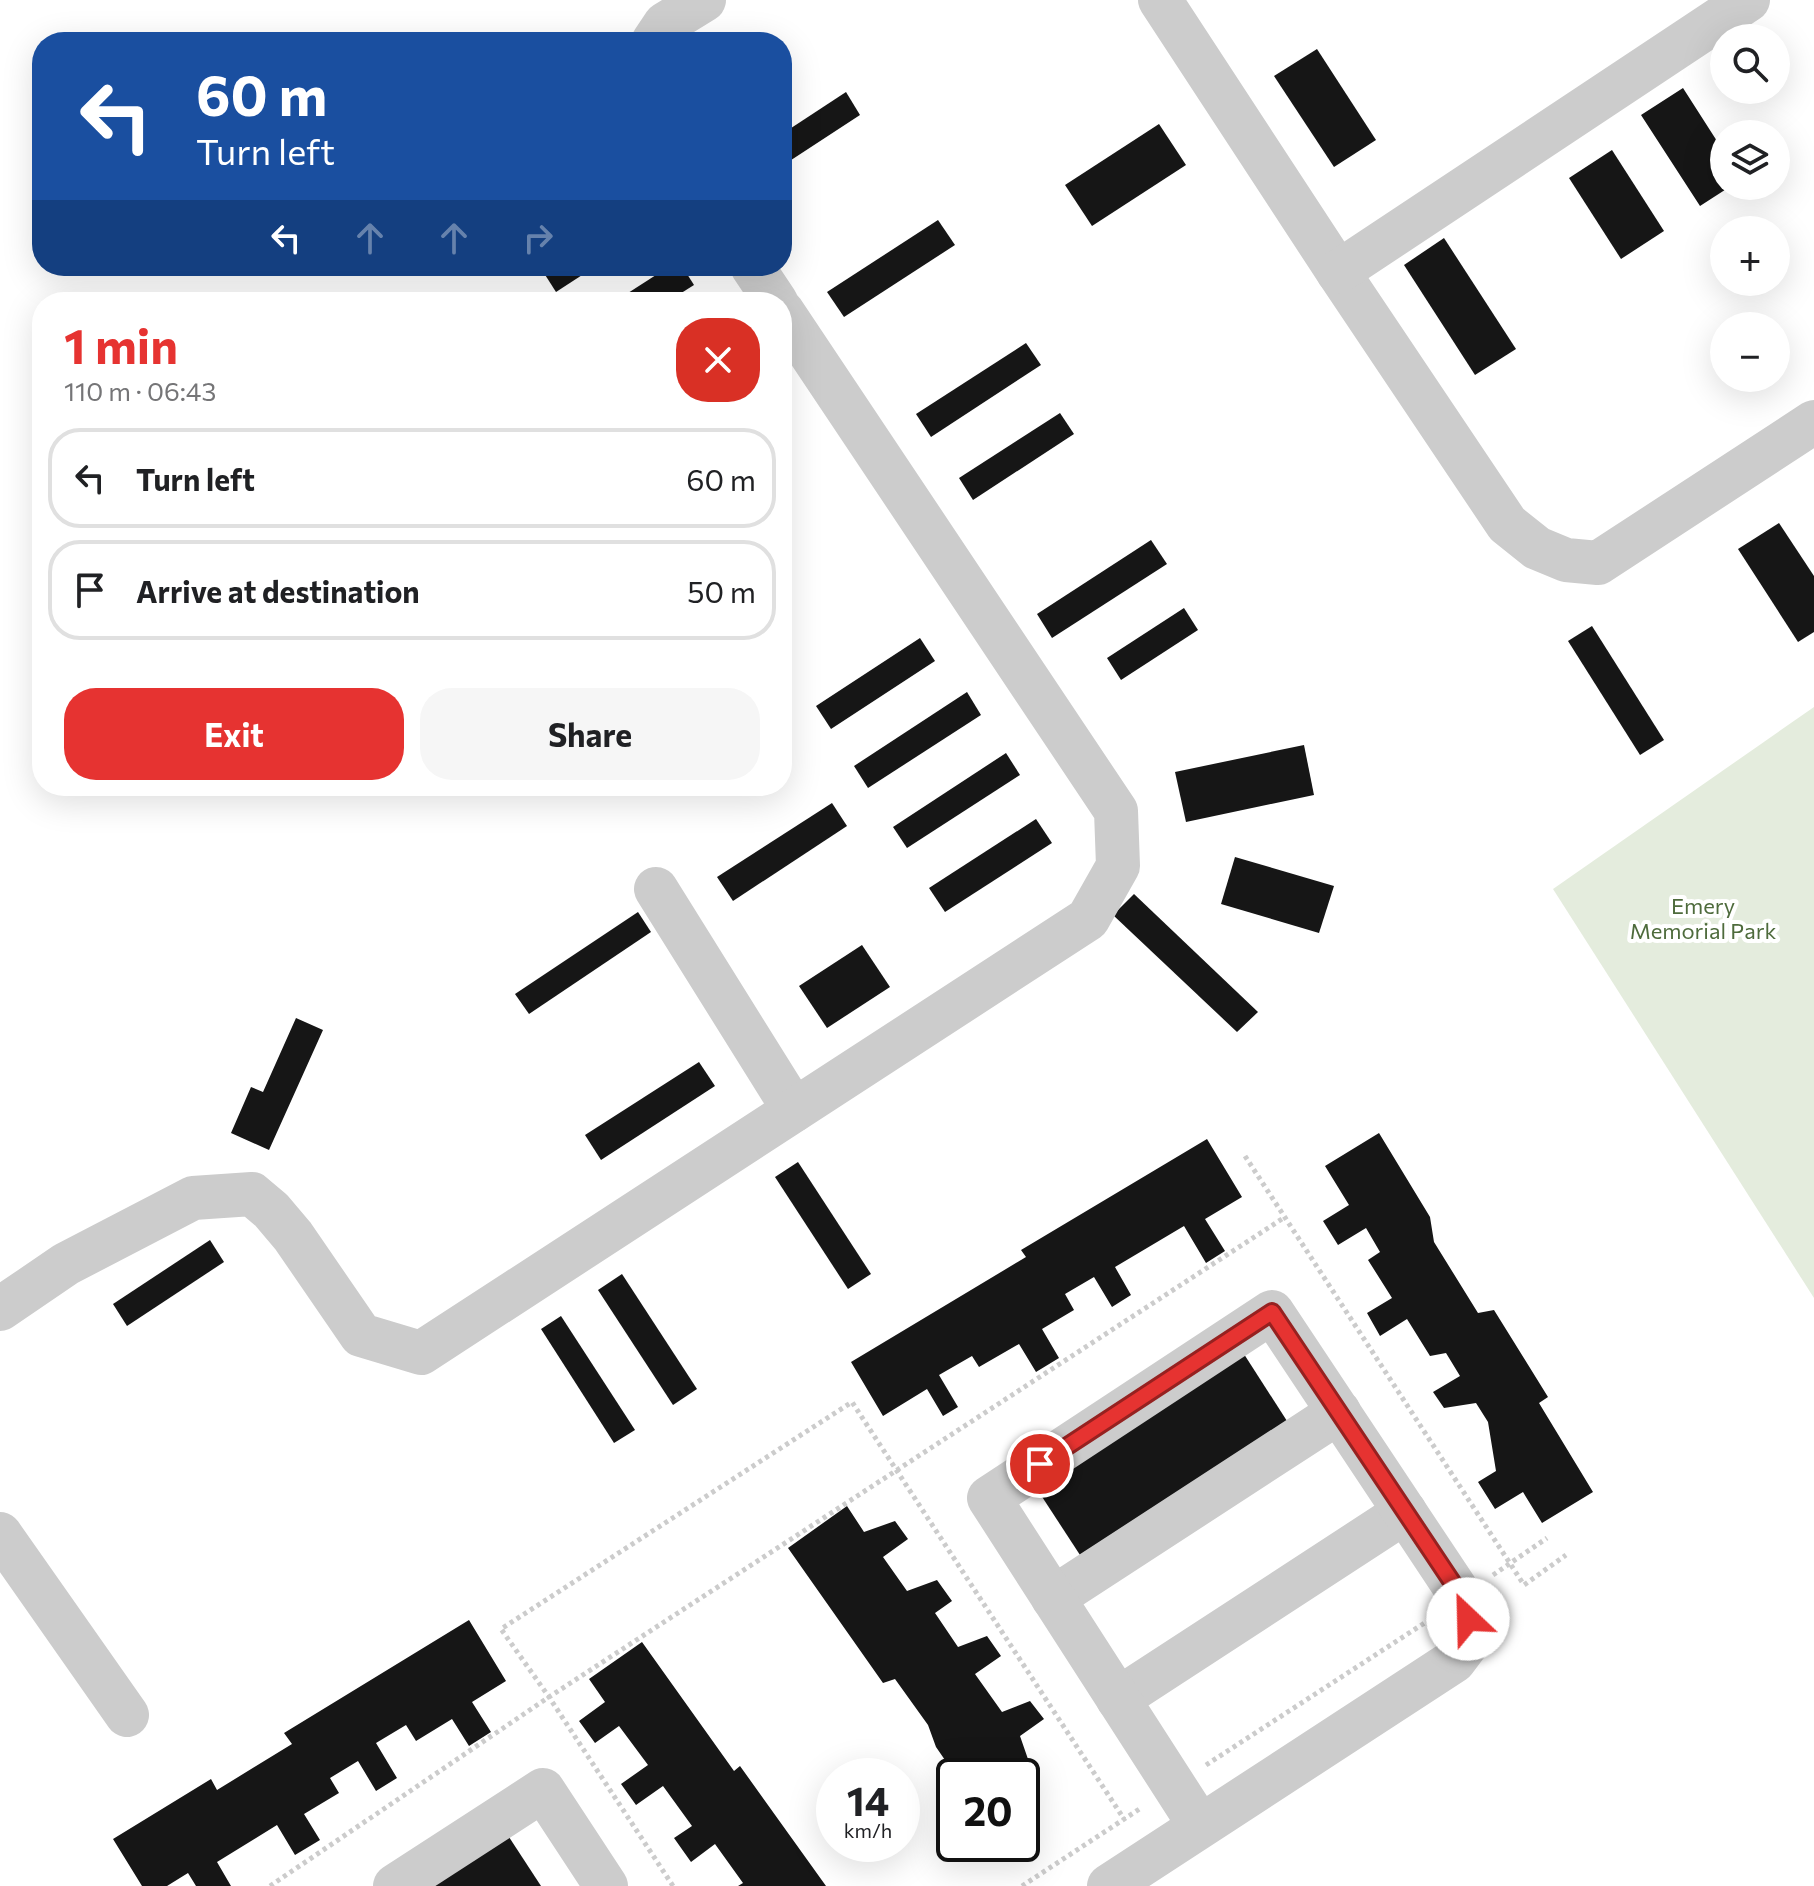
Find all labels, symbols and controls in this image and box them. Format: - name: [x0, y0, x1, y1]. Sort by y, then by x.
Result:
- map controls: [1710, 24, 1790, 392]
- button: search: [1710, 24, 1790, 104]
- text: 60 m: [196, 59, 327, 128]
- icon: left: [64, 64, 168, 168]
- button: layers: [1710, 120, 1790, 200]
- text: Turn left: [196, 128, 335, 172]
- icon: left: [264, 216, 308, 260]
- icon: ahead: [348, 216, 392, 260]
- icon: ahead: [432, 216, 476, 260]
- icon: right: [516, 216, 560, 260]
- button: +: [1710, 216, 1790, 296]
- button: −: [1710, 312, 1790, 392]
- text: 1 min: [64, 315, 178, 374]
- button: close: [676, 318, 760, 402]
- text: 110 m · 06:43: [64, 375, 216, 406]
- icon: left: [68, 456, 112, 500]
- text: Turn left: [136, 460, 255, 497]
- text: 60 m: [686, 460, 756, 497]
- icon: arrive: [68, 568, 112, 612]
- text: Arrive at destination: [136, 572, 420, 609]
- text: 50 m: [687, 572, 756, 609]
- button: Exit: [64, 688, 404, 780]
- button: Share: [420, 688, 760, 780]
- park label: Emery Memorial Park: [1630, 892, 1776, 944]
- pin: [1006, 1430, 1074, 1498]
- icon: arrive: [1018, 1442, 1062, 1486]
- position arrow: [1426, 1577, 1510, 1661]
- speed limit sign: 20: [936, 1758, 1040, 1862]
- text: 14: [847, 1775, 889, 1824]
- text: km/h: [844, 1818, 892, 1842]

